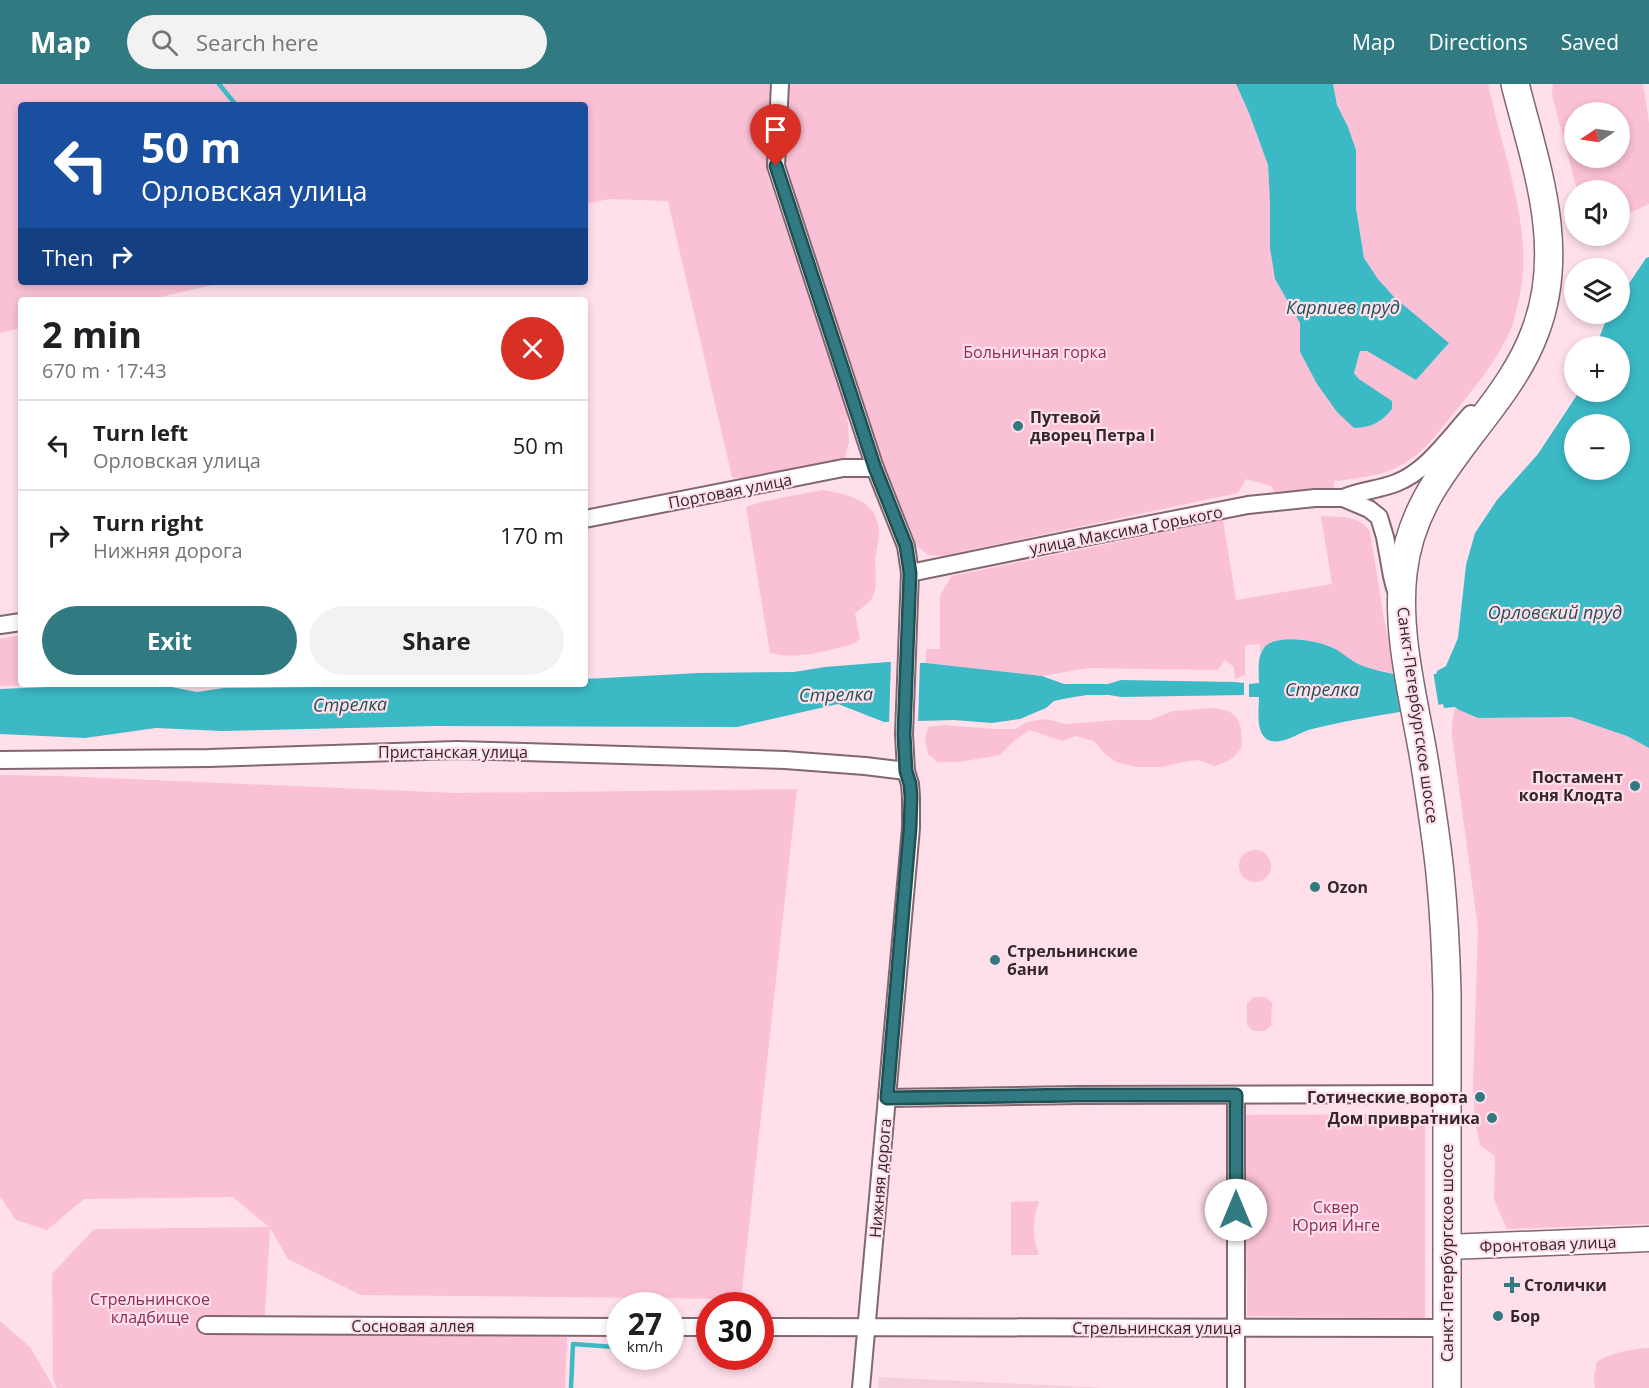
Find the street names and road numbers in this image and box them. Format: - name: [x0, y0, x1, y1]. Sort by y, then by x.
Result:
- street label: Портовая улица: [666, 468, 794, 514]
- street label: улица Максима Горького: [1028, 500, 1224, 560]
- street label: Санкт-Петербургское шоссе: [1392, 605, 1444, 825]
- street label: Пристанская улица: [378, 741, 528, 763]
- street label: Нижняя дорога: [864, 1117, 896, 1239]
- street label: Санкт-Петербургское шоссе: [1436, 1144, 1458, 1362]
- street label: Фронтовая улица: [1479, 1231, 1617, 1257]
- street label: Сосновая аллея: [351, 1315, 475, 1337]
- street label: Стрельнинская улица: [1072, 1317, 1242, 1339]

